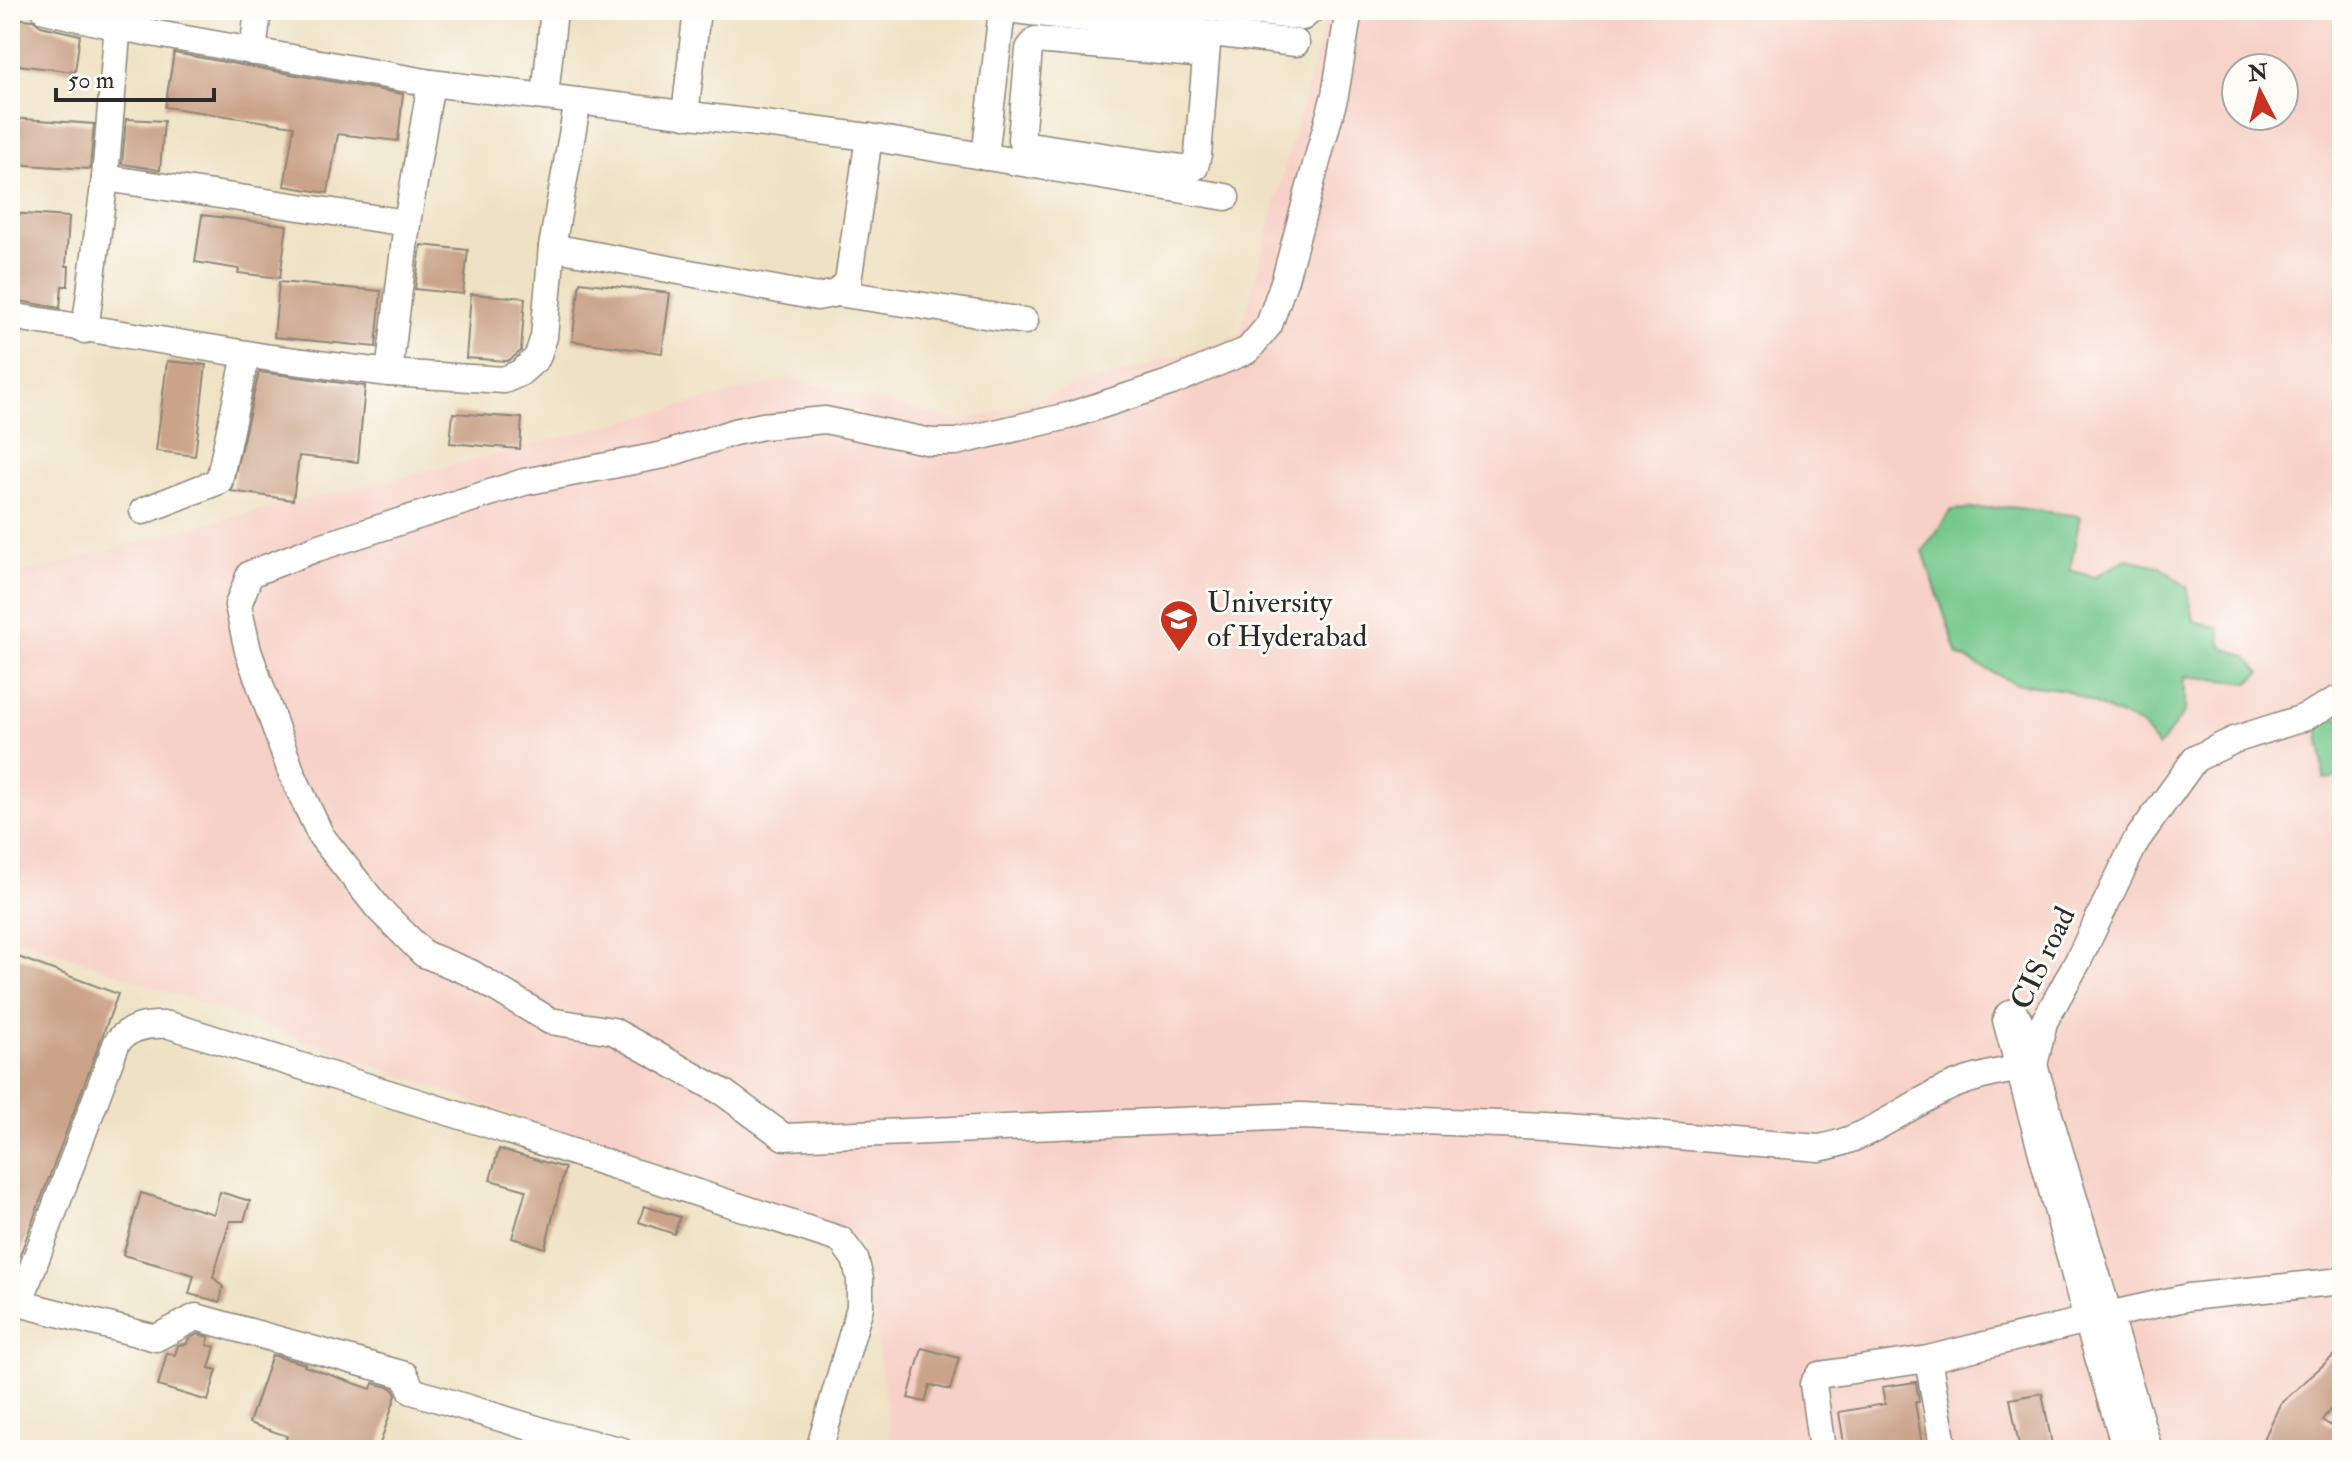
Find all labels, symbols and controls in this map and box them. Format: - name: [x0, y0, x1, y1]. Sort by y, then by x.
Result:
- scale bar: [56, 52, 214, 102]
- north arrow: [2220, 52, 2300, 132]
- text: N: [2246, 58, 2270, 88]
- text: 50 m: [68, 65, 115, 96]
- place label: University of Hyderabad: [1207, 584, 1367, 655]
- school or university icon: University of Hyderabad: [1158, 598, 1200, 653]
- street label: CIS road: [2002, 900, 2084, 1015]

